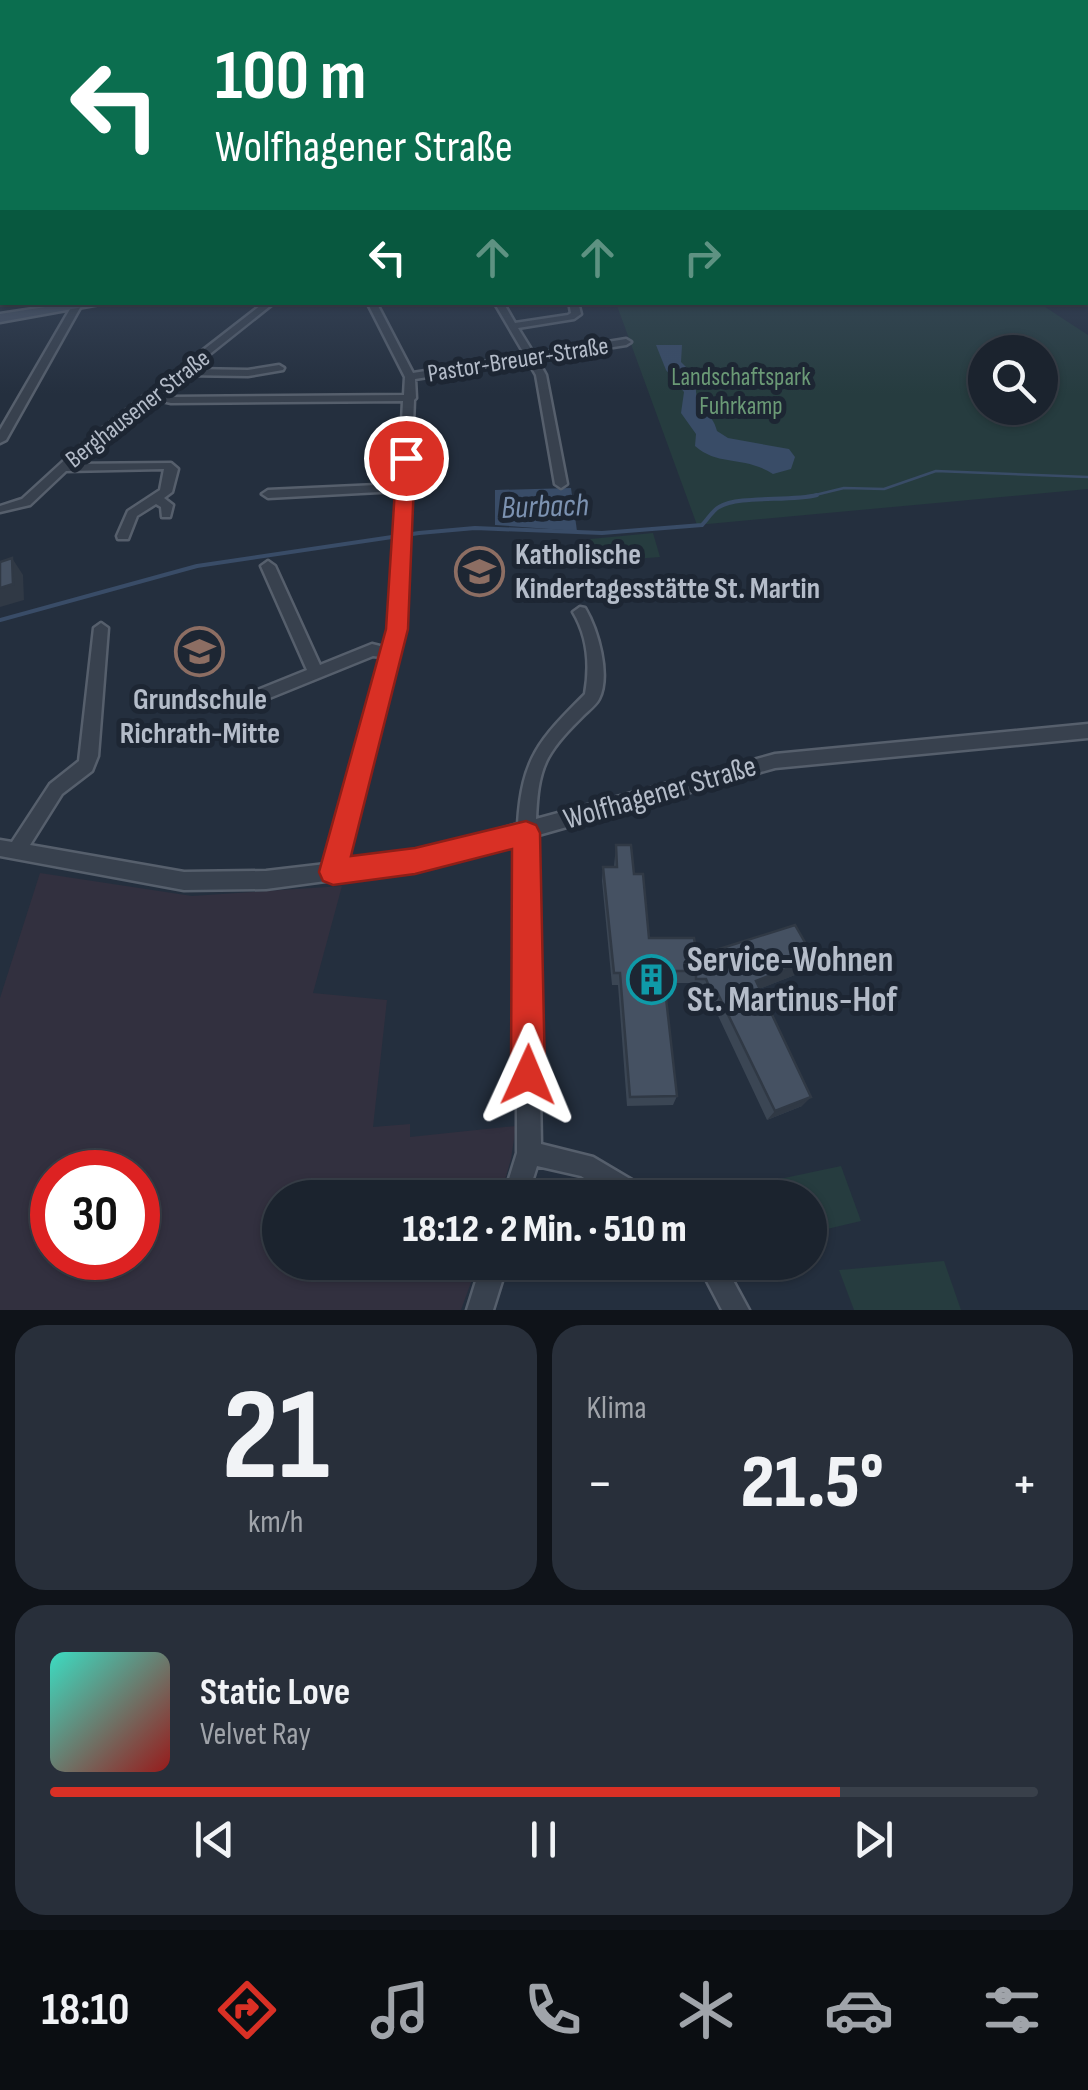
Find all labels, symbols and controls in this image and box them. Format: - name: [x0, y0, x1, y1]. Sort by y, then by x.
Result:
- text: 100 m: [215, 35, 366, 119]
- icon: left: [50, 40, 180, 170]
- text: Wolfhagener Straße: [215, 120, 513, 175]
- icon: left: [360, 230, 415, 285]
- icon: ahead: [465, 230, 520, 285]
- icon: ahead: [570, 230, 625, 285]
- icon: right: [675, 230, 730, 285]
- street label: Pastor-Breuer-Straße: [425, 330, 611, 390]
- map controls: [968, 335, 1058, 425]
- button: search: [968, 335, 1058, 425]
- street label: Berghausener Straße: [60, 343, 216, 475]
- park label: Landschaftspark Fuhrkamp: [671, 362, 811, 422]
- pin: [364, 416, 449, 501]
- icon: arrive: [379, 431, 434, 486]
- water label: Burbach: [500, 486, 590, 528]
- place label: Katholische Kindertagesstätte St. Martin: [515, 537, 820, 607]
- school or university icon: Katholische Kindertagesstätte St. Martin: [454, 546, 506, 598]
- school or university icon: Grundschule Richrath-Mitte: [174, 625, 226, 677]
- place label: Grundschule Richrath-Mitte: [120, 682, 280, 752]
- street label: Wolfhagener Straße: [560, 748, 760, 838]
- place label: Service-Wohnen St. Martinus-Hof: [687, 939, 898, 1022]
- building icon: Service-Wohnen St. Martinus-Hof: [626, 954, 678, 1006]
- position arrow: [476, 1023, 580, 1127]
- speed limit sign: 30: [30, 1150, 160, 1280]
- text: 18:12 · 2 Min. · 510 m: [402, 1207, 687, 1252]
- text: 21: [222, 1360, 330, 1516]
- text: Klima: [587, 1389, 647, 1428]
- text: 21.5°: [741, 1438, 884, 1529]
- text: −: [587, 1451, 613, 1518]
- text: +: [1011, 1451, 1038, 1518]
- text: km/h: [248, 1503, 303, 1542]
- text: Static Love: [200, 1670, 350, 1715]
- text: Velvet Ray: [200, 1715, 311, 1754]
- icon: previous: [187, 1812, 242, 1867]
- icon: pause: [516, 1812, 571, 1867]
- icon: next: [846, 1812, 901, 1867]
- icon: directions: [212, 1975, 282, 2045]
- icon: music: [365, 1975, 435, 2045]
- icon: phone: [518, 1975, 588, 2045]
- icon: climate: [671, 1975, 741, 2045]
- icon: car: [824, 1975, 894, 2045]
- icon: filters: [977, 1975, 1047, 2045]
- text: 18:10: [41, 1983, 129, 2038]

